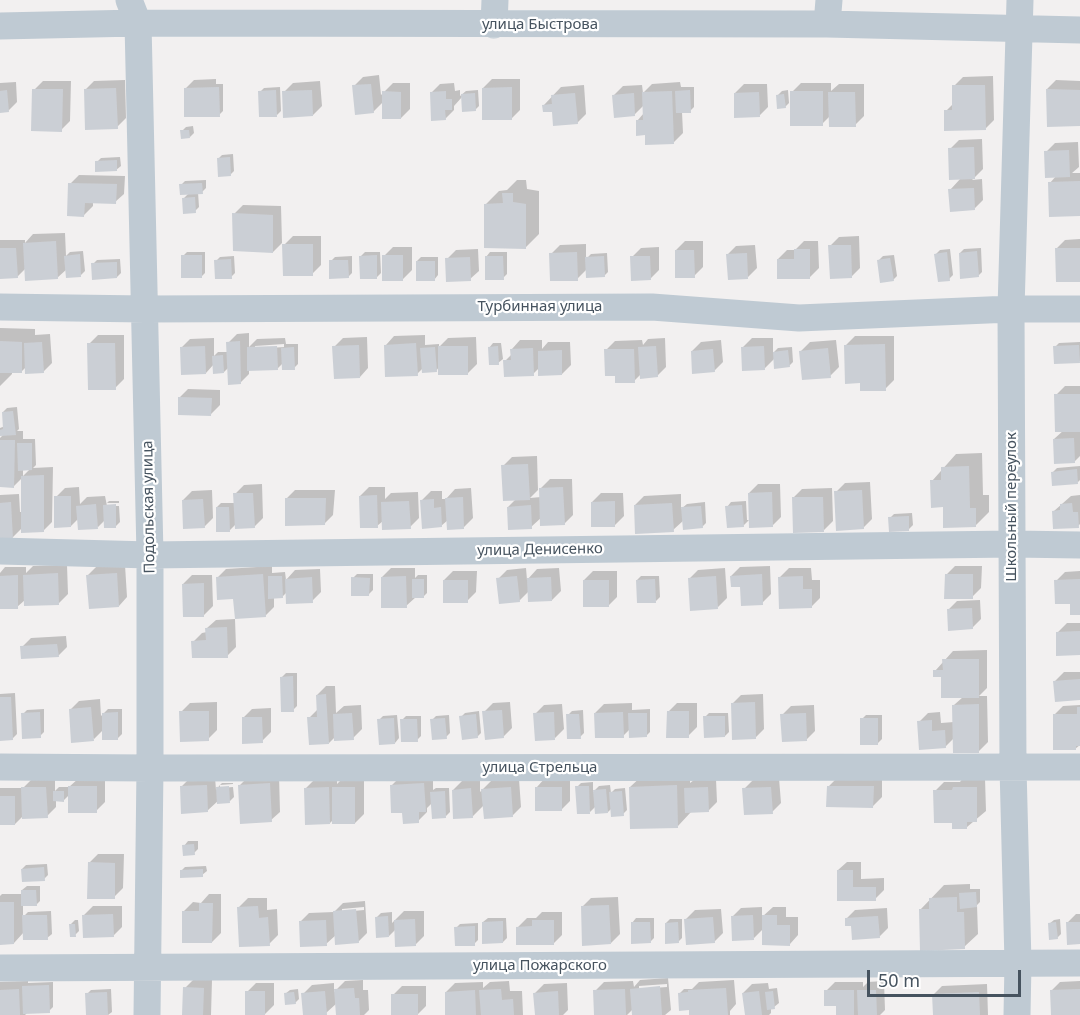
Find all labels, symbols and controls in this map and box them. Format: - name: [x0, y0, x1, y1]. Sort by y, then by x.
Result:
- street label: улица Быстрова: [482, 16, 598, 34]
- street label: Турбинная улица: [478, 298, 602, 316]
- street label: Школьный переулок: [1003, 432, 1021, 582]
- street label: Подольская улица: [139, 440, 159, 574]
- street label: улица Денисенко: [477, 540, 603, 560]
- street label: улица Стрельца: [483, 759, 597, 777]
- street label: улица Пожарского: [473, 957, 607, 975]
- scale bar: [870, 958, 1024, 996]
- text: 50 m: [878, 968, 920, 992]

